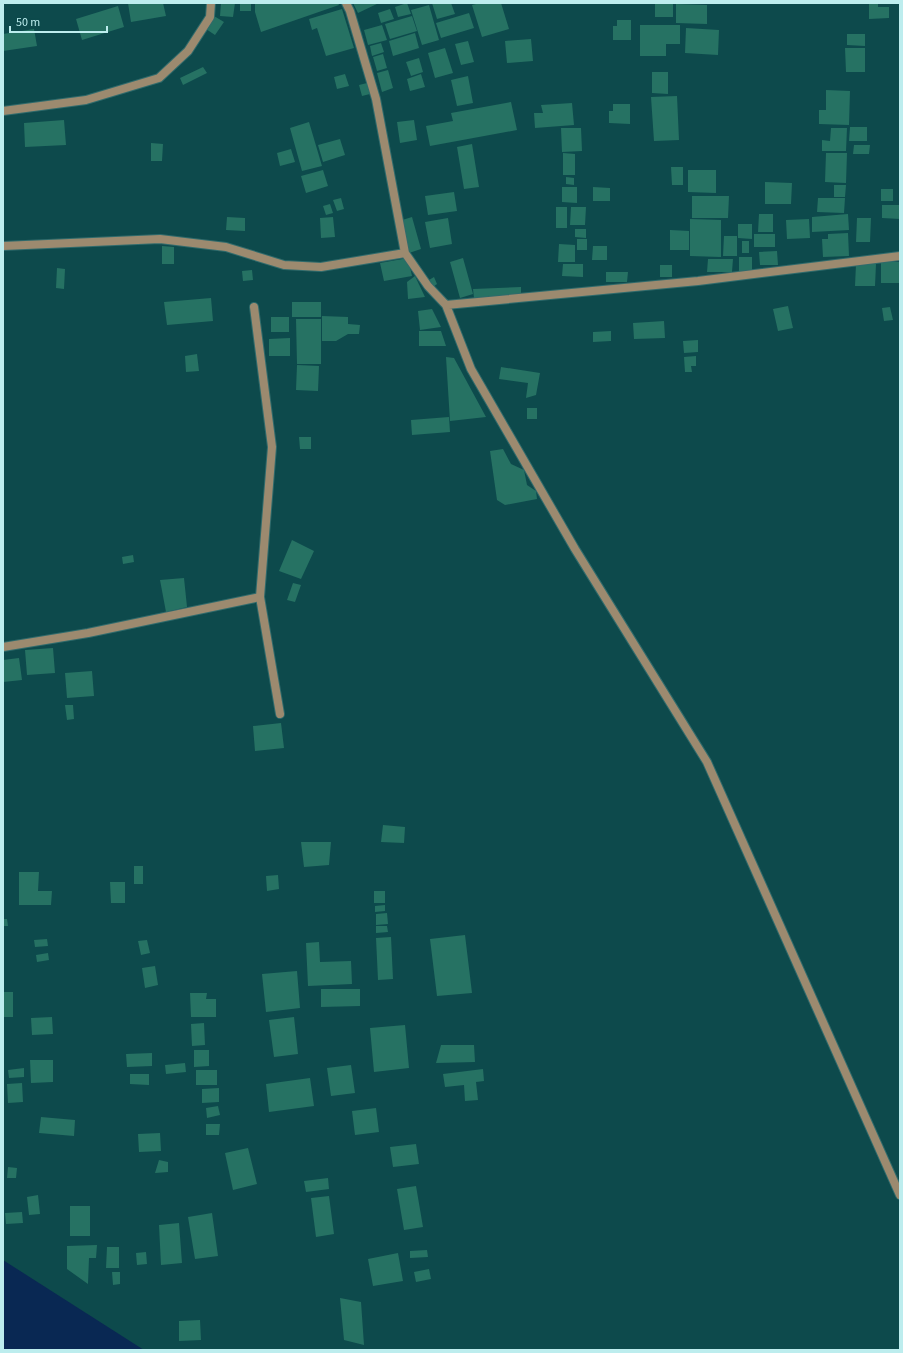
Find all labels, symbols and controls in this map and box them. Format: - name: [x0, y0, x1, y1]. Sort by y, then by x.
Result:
- scale bar: [10, 8, 107, 34]
- text: 50 m: [16, 14, 40, 31]

